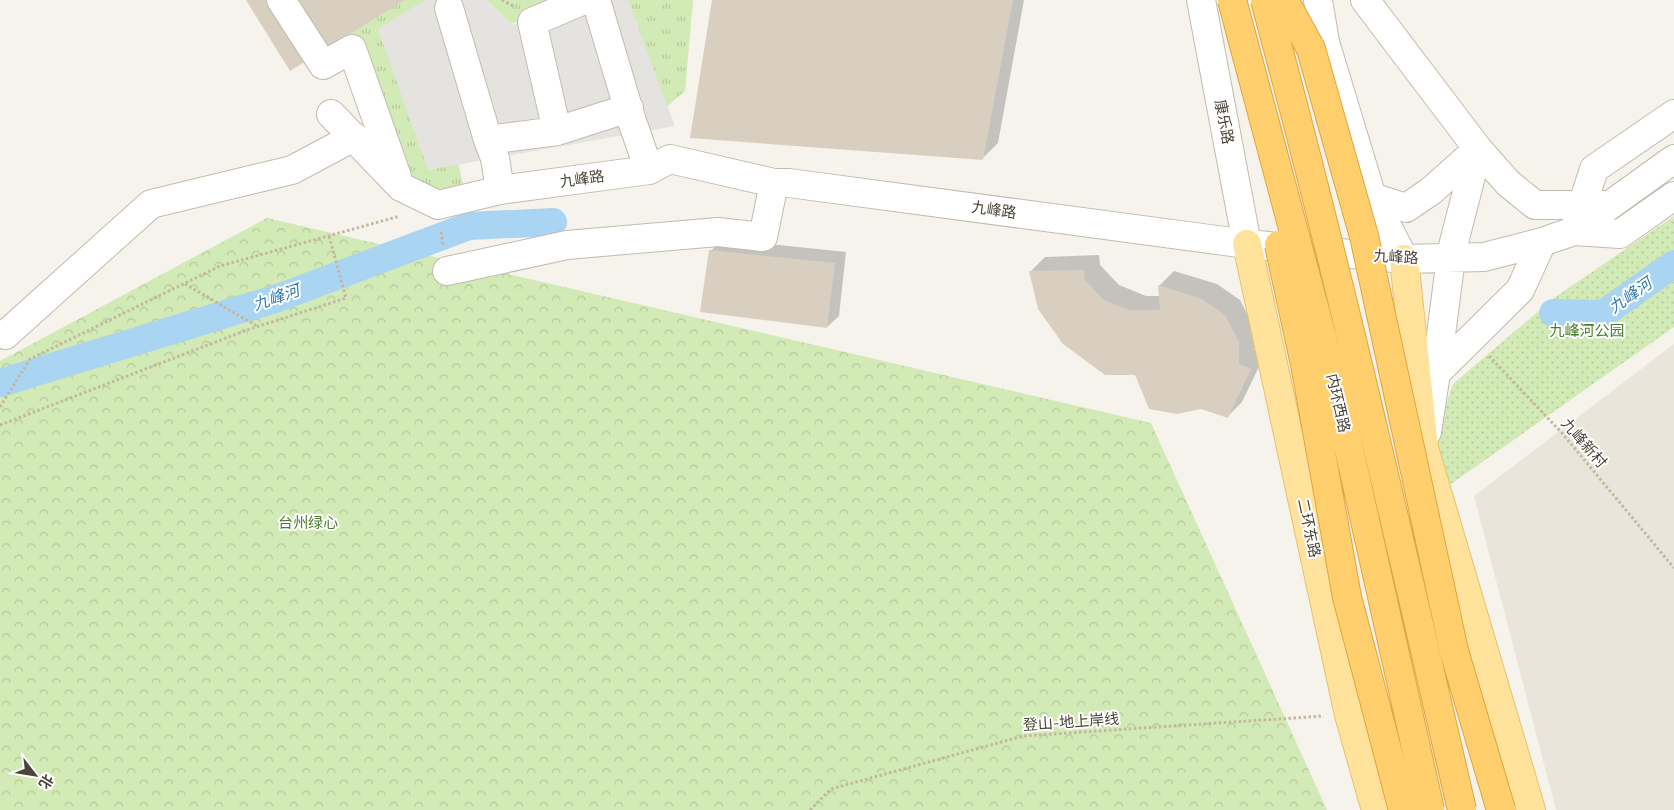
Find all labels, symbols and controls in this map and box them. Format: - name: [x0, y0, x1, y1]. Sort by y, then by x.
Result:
- street label: 康乐路: [1211, 98, 1238, 146]
- street label: 九峰路: [558, 166, 606, 191]
- street label: 九峰路: [970, 197, 1018, 222]
- street label: 九峰路: [1373, 246, 1419, 267]
- water label: 九峰河: [1605, 271, 1658, 317]
- water label: 九峰河: [250, 279, 305, 314]
- park label: 九峰河公园: [1549, 321, 1625, 340]
- street label: 内环西路: [1322, 372, 1354, 434]
- street label: 九峰新村: [1558, 414, 1611, 472]
- street label: 二环东路: [1294, 497, 1325, 559]
- park label: 台州绿心: [278, 513, 338, 532]
- street label: 登山-地上岸线: [1022, 709, 1120, 734]
- north arrow: [10, 750, 60, 800]
- text: 北: [35, 771, 57, 792]

